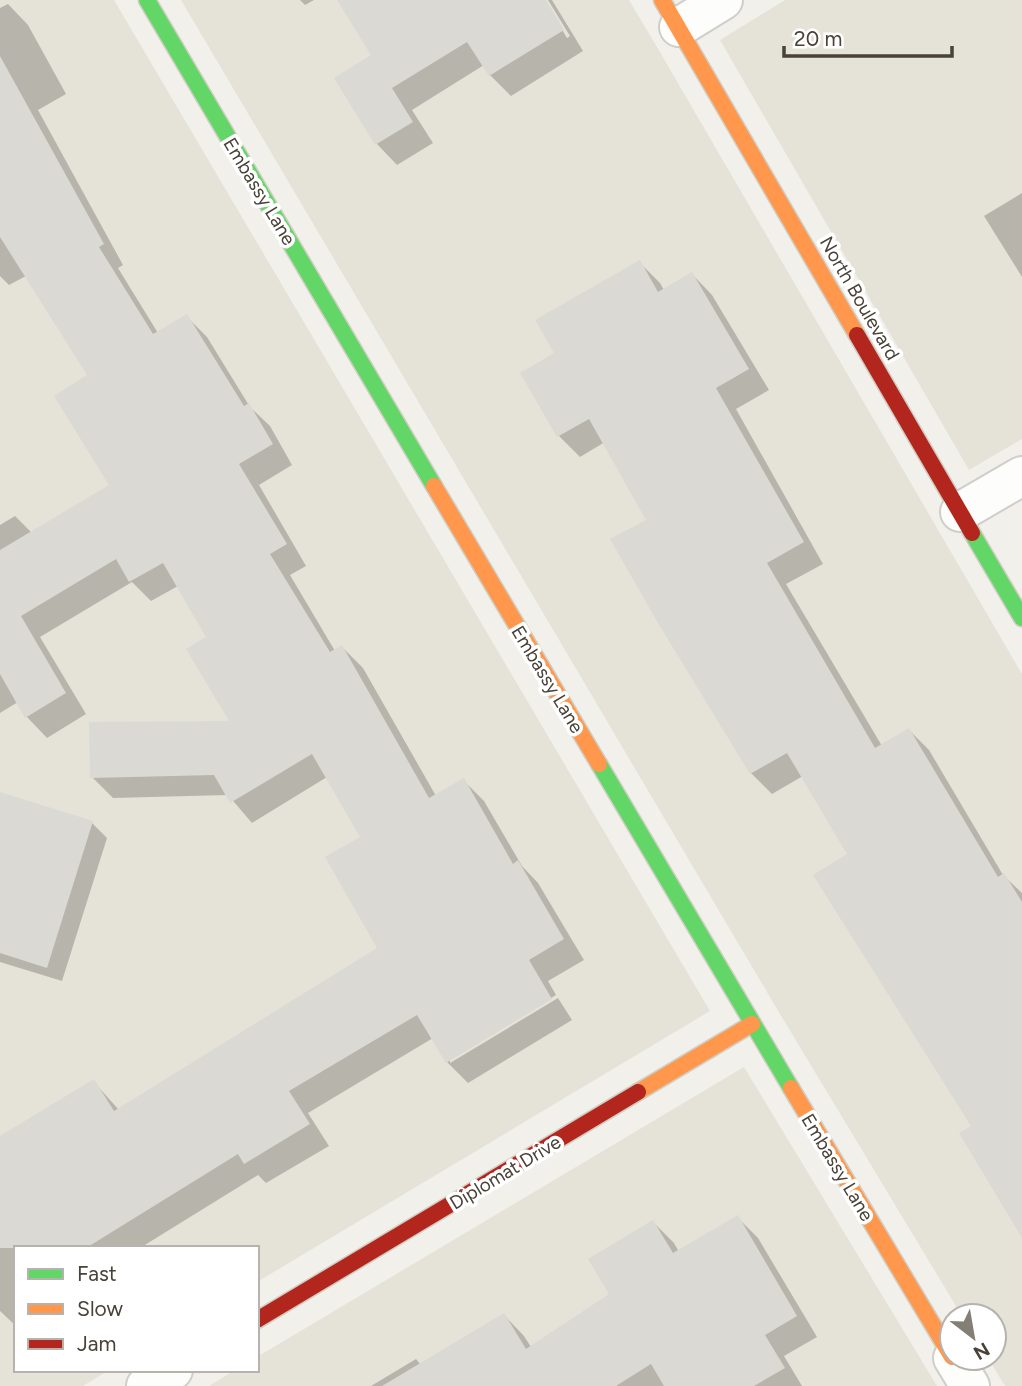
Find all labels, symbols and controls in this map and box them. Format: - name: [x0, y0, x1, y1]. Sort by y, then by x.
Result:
- scale bar: [784, 14, 952, 58]
- text: 20 m: [794, 26, 842, 51]
- street label: Embassy Lane: [219, 133, 301, 249]
- street label: North Boulevard: [815, 232, 904, 364]
- street label: Embassy Lane: [507, 621, 589, 737]
- street label: Embassy Lane: [797, 1109, 879, 1225]
- street label: Diplomat Drive: [446, 1130, 565, 1215]
- legend: [14, 1246, 259, 1372]
- text: Fast: [77, 1261, 117, 1286]
- text: Slow: [77, 1296, 123, 1321]
- north arrow: [938, 1302, 1008, 1372]
- text: Jam: [77, 1331, 116, 1356]
- text: N: [969, 1338, 994, 1365]

